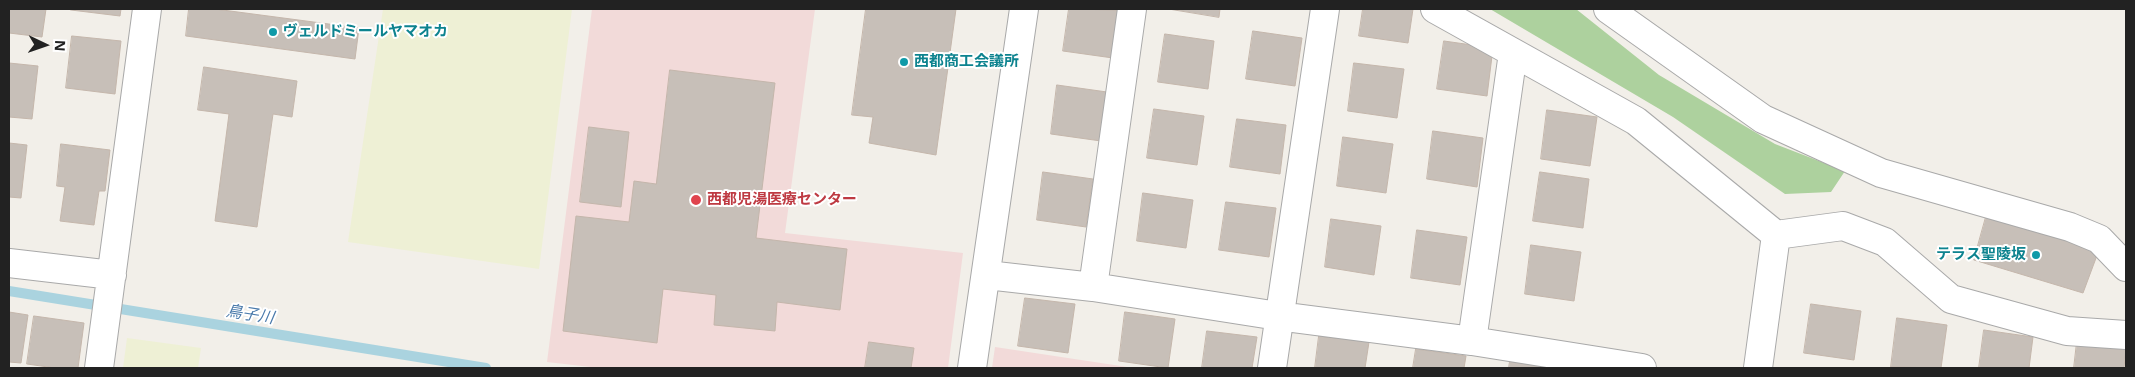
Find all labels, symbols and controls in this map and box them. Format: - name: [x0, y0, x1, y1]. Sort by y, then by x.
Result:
- north arrow: [20, 20, 70, 70]
- place label: ヴェルドミールヤマオカ: [283, 23, 448, 41]
- marker: ヴェルドミールヤマオカ: [267, 26, 279, 38]
- text: N: [51, 40, 70, 52]
- place label: 西都商工会議所: [914, 53, 1019, 71]
- marker: 西都商工会議所: [898, 56, 910, 68]
- place label: 西都児湯医療センター: [707, 191, 857, 209]
- marker: 西都児湯医療センター: [689, 193, 703, 207]
- place label: テラス聖陵坂: [1936, 246, 2026, 264]
- marker: テラス聖陵坂: [2030, 249, 2042, 261]
- water label: 鳥子川: [225, 302, 275, 328]

